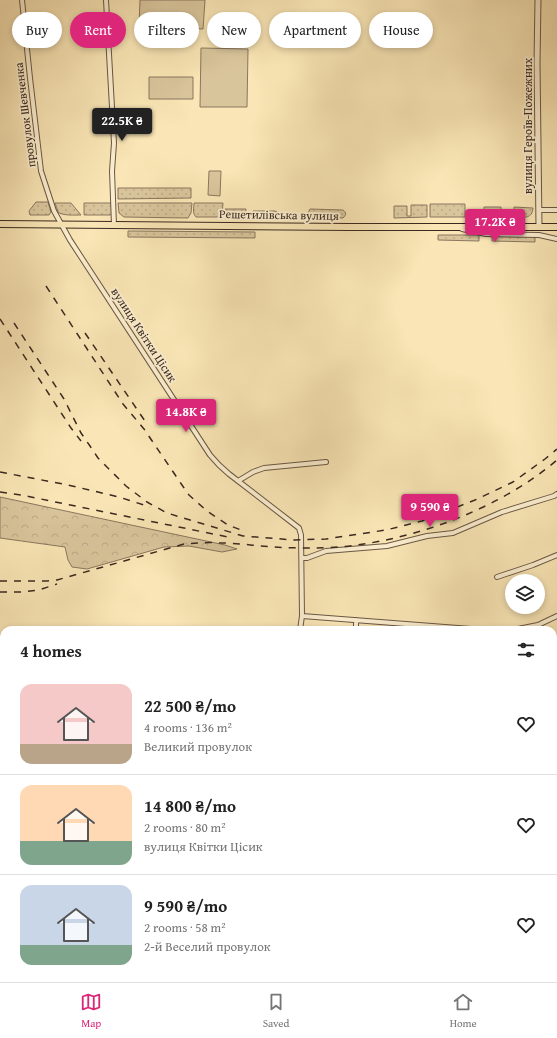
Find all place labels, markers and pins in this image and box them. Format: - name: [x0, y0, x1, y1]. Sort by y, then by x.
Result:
- pin: 22.5K ₴: [85, 108, 159, 142]
- pin: 17.2K ₴: [458, 209, 532, 243]
- pin: 14.8K ₴: [149, 399, 223, 433]
- pin: 9 590 ₴: [393, 494, 467, 528]

